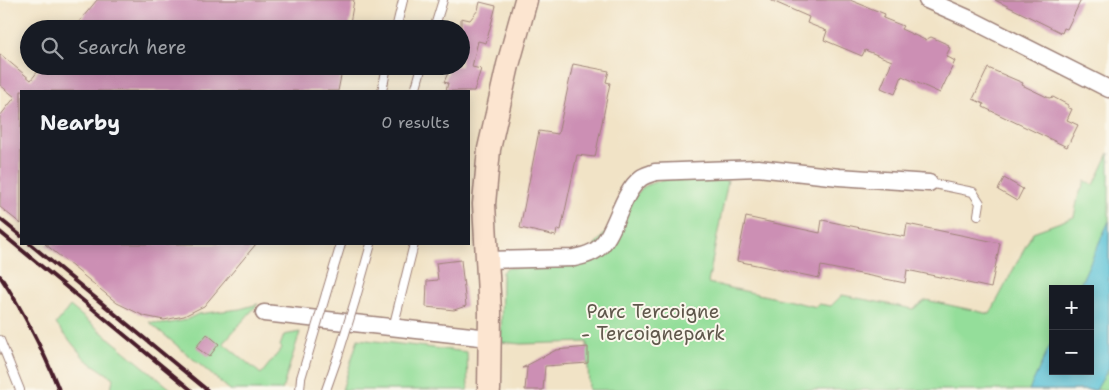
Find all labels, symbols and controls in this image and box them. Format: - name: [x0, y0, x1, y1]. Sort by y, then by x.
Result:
- search box: [20, 20, 470, 75]
- icon: search: [38, 34, 66, 62]
- text: Search here: [78, 35, 187, 60]
- text: Nearby: [40, 109, 120, 137]
- text: 0 results: [381, 112, 450, 133]
- map controls: [1049, 285, 1094, 375]
- button: +: [1049, 285, 1094, 330]
- park label: Parc Tercoigne - Tercoignepark: [581, 299, 725, 346]
- button: −: [1049, 330, 1094, 375]

